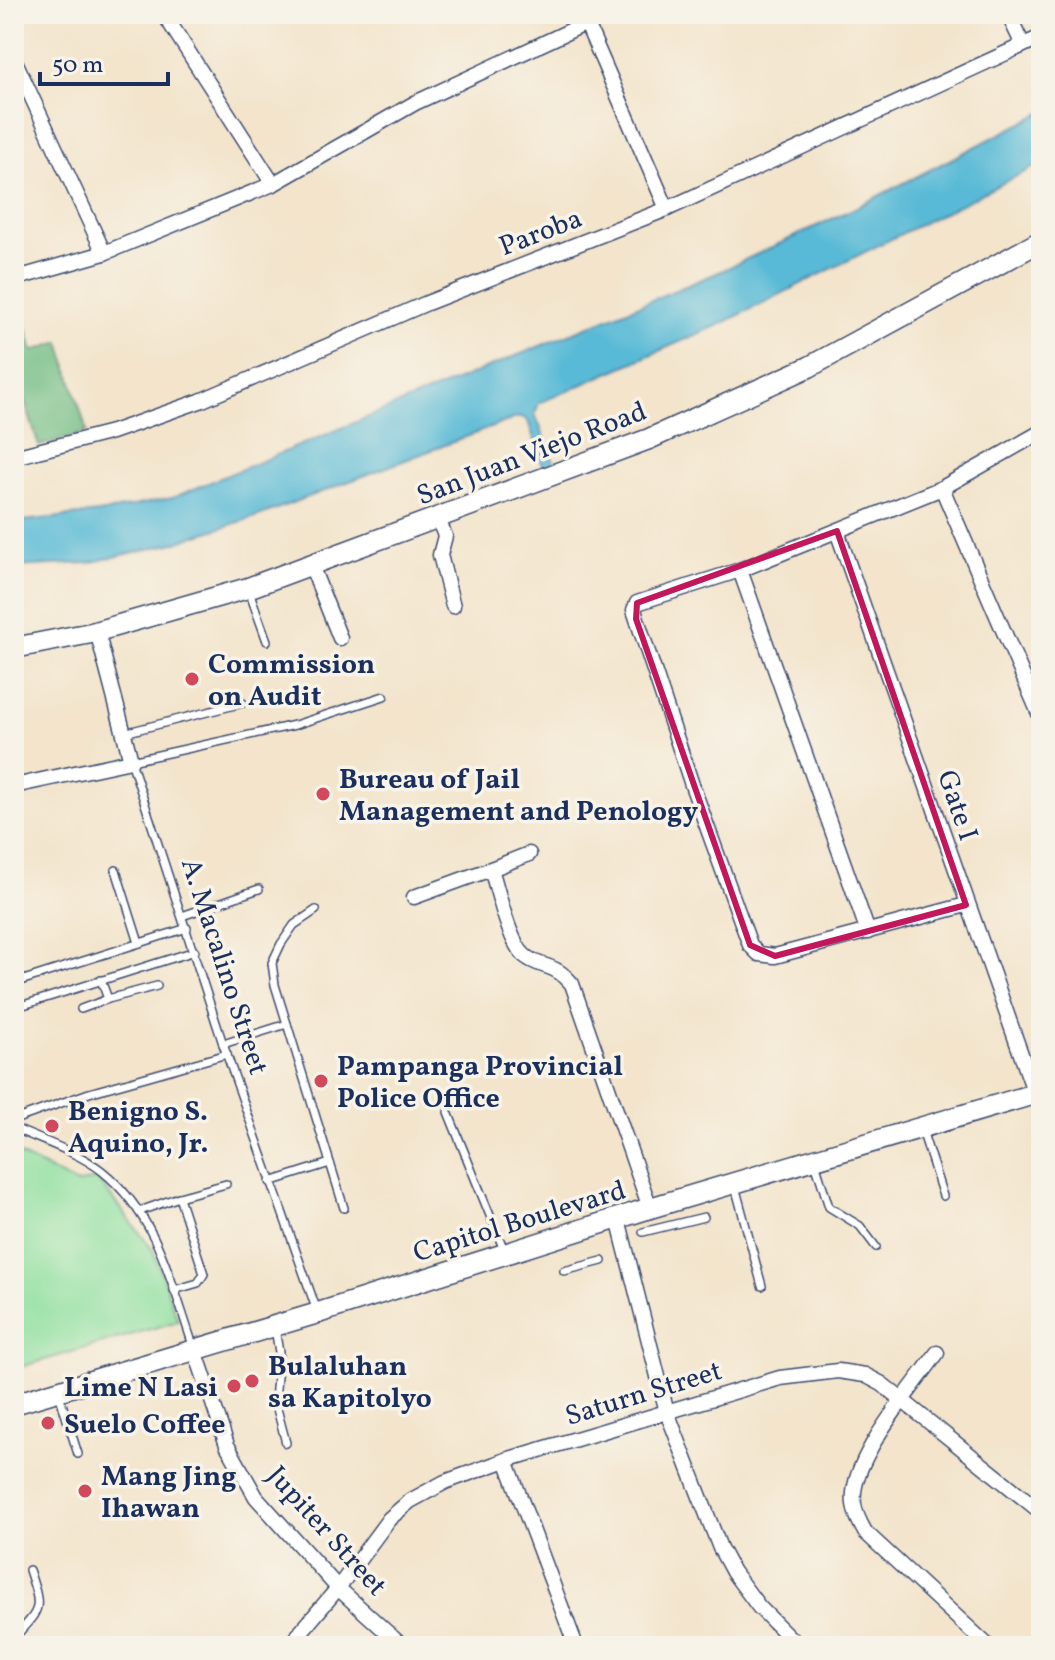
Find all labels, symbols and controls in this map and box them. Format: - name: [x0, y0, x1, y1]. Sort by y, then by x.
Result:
- scale bar: [40, 36, 168, 86]
- text: 50 m: [52, 49, 104, 83]
- street label: Paroba: [494, 200, 588, 267]
- street label: San Juan Viejo Road: [411, 393, 652, 516]
- place label: Commission on Audit: [208, 646, 375, 717]
- marker: Commission on Audit: [183, 670, 201, 688]
- place label: Bureau of Jail Management and Penology: [339, 761, 698, 832]
- street label: Gate I: [926, 765, 987, 846]
- marker: Bureau of Jail Management and Penology: [314, 785, 332, 803]
- street label: A. Macalino Street: [170, 853, 277, 1080]
- place label: Pampanga Provincial Police Office: [337, 1048, 623, 1119]
- marker: Pampanga Provincial Police Office: [312, 1072, 330, 1090]
- place label: Benigno S. Aquino, Jr.: [68, 1093, 208, 1164]
- marker: Benigno S. Aquino, Jr.: [43, 1117, 61, 1135]
- street label: Capitol Boulevard: [409, 1171, 631, 1273]
- place label: Bulaluhan sa Kapitolyo: [268, 1348, 432, 1419]
- street label: Saturn Street: [561, 1352, 727, 1437]
- place label: Lime N Lasi: [64, 1369, 218, 1408]
- marker: Bulaluhan sa Kapitolyo: [243, 1372, 261, 1390]
- marker: Lime N Lasi: [225, 1377, 243, 1395]
- place label: Suelo Coffee: [64, 1406, 226, 1445]
- marker: Suelo Coffee: [39, 1414, 57, 1432]
- place label: Mang Jing Ihawan: [101, 1458, 237, 1529]
- street label: Jupiter Street: [257, 1458, 395, 1605]
- marker: Mang Jing Ihawan: [76, 1482, 94, 1500]

